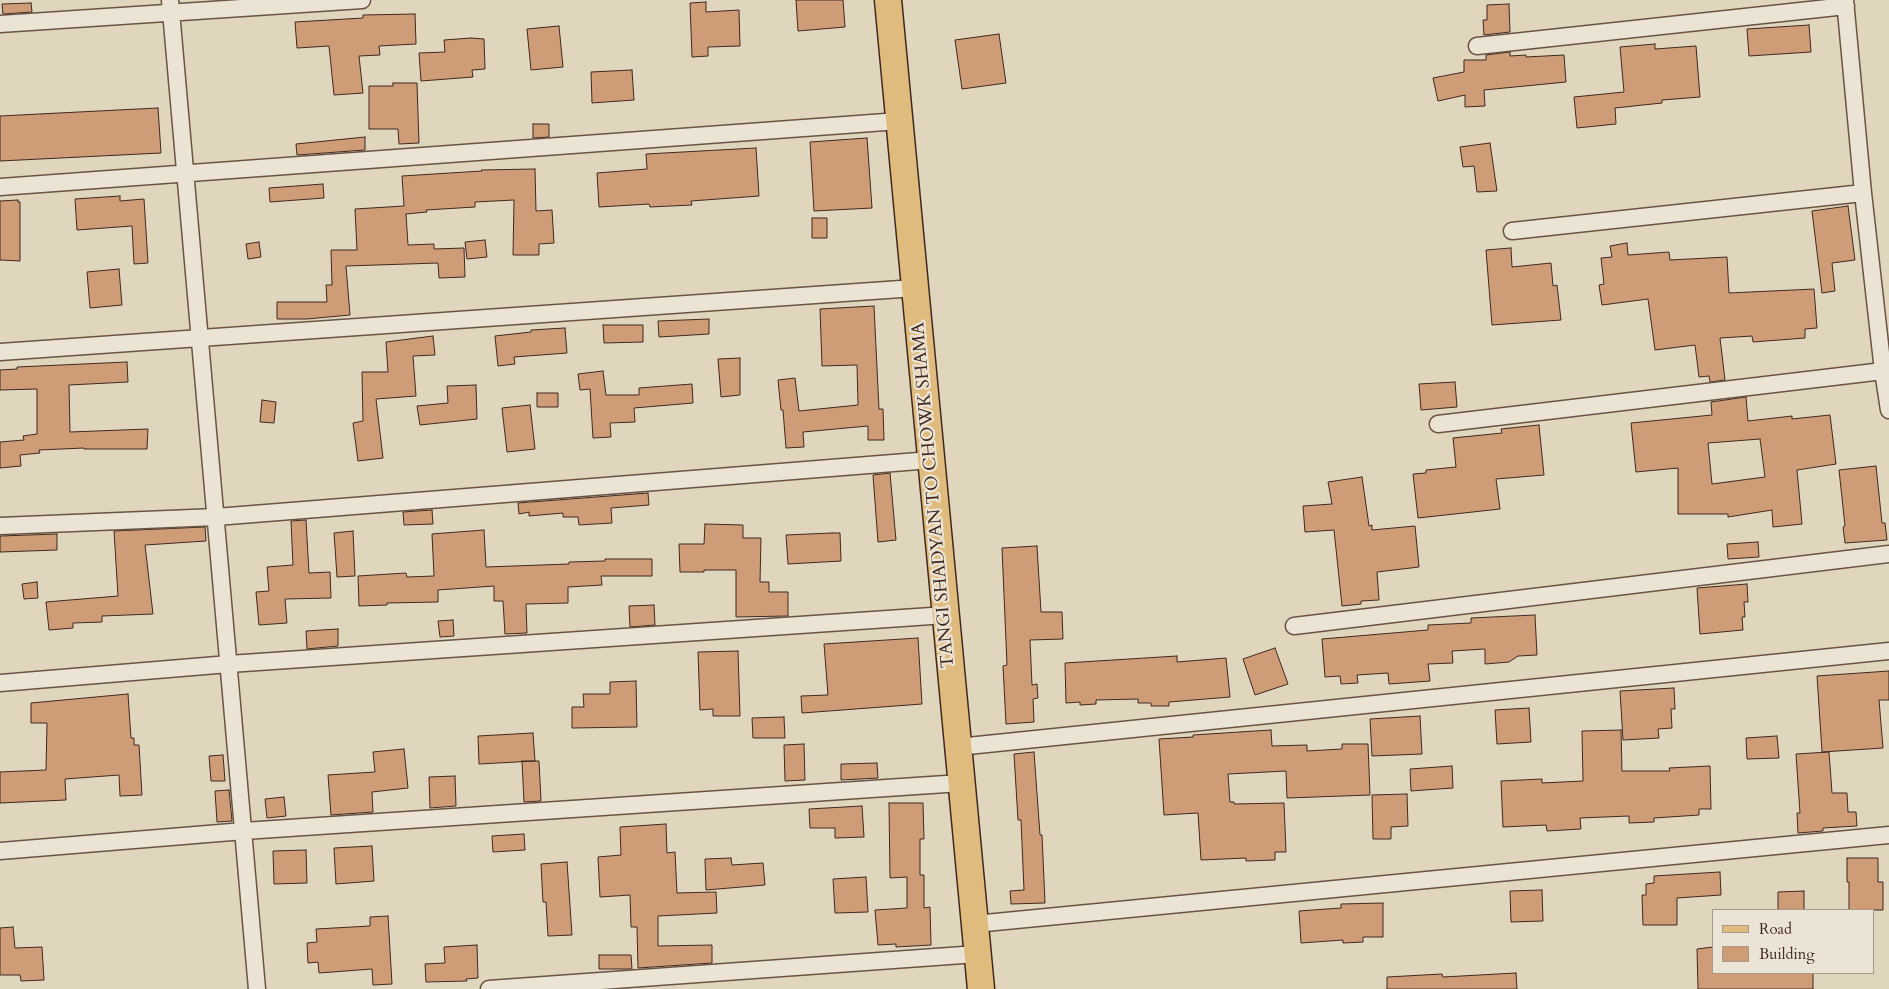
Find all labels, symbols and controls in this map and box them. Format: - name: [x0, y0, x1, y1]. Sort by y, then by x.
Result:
- street label: TANGI SHADYAN TO CHOWK SHAMA: [908, 321, 960, 669]
- legend: [1712, 909, 1874, 974]
- text: Road: [1759, 919, 1792, 939]
- text: Building: [1759, 944, 1815, 964]

